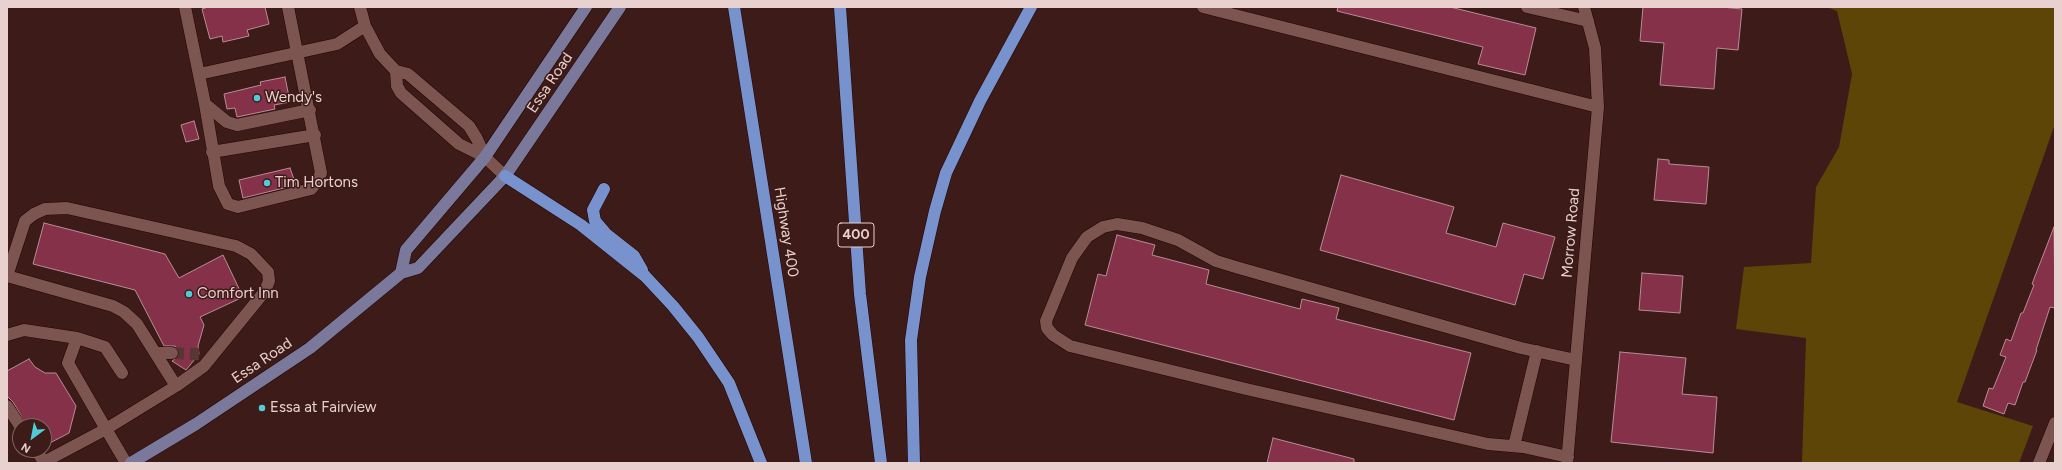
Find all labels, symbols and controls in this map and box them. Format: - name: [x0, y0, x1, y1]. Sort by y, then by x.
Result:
- street label: Essa Road: [523, 49, 577, 117]
- place label: Wendy's: [265, 89, 322, 107]
- marker: Wendy's: [252, 93, 262, 103]
- place label: Tim Hortons: [275, 174, 358, 192]
- marker: Tim Hortons: [262, 178, 272, 188]
- street label: Highway 400: [770, 186, 802, 278]
- street label: Morrow Road: [1558, 187, 1584, 279]
- road number: 400: [838, 223, 874, 247]
- place label: Comfort Inn: [197, 285, 279, 303]
- marker: Comfort Inn: [184, 289, 194, 299]
- street label: Essa Road: [228, 334, 296, 388]
- place label: Essa at Fairview: [270, 399, 377, 417]
- marker: Essa at Fairview: [257, 403, 267, 413]
- north arrow: [12, 418, 52, 458]
- text: N: [19, 440, 33, 456]

